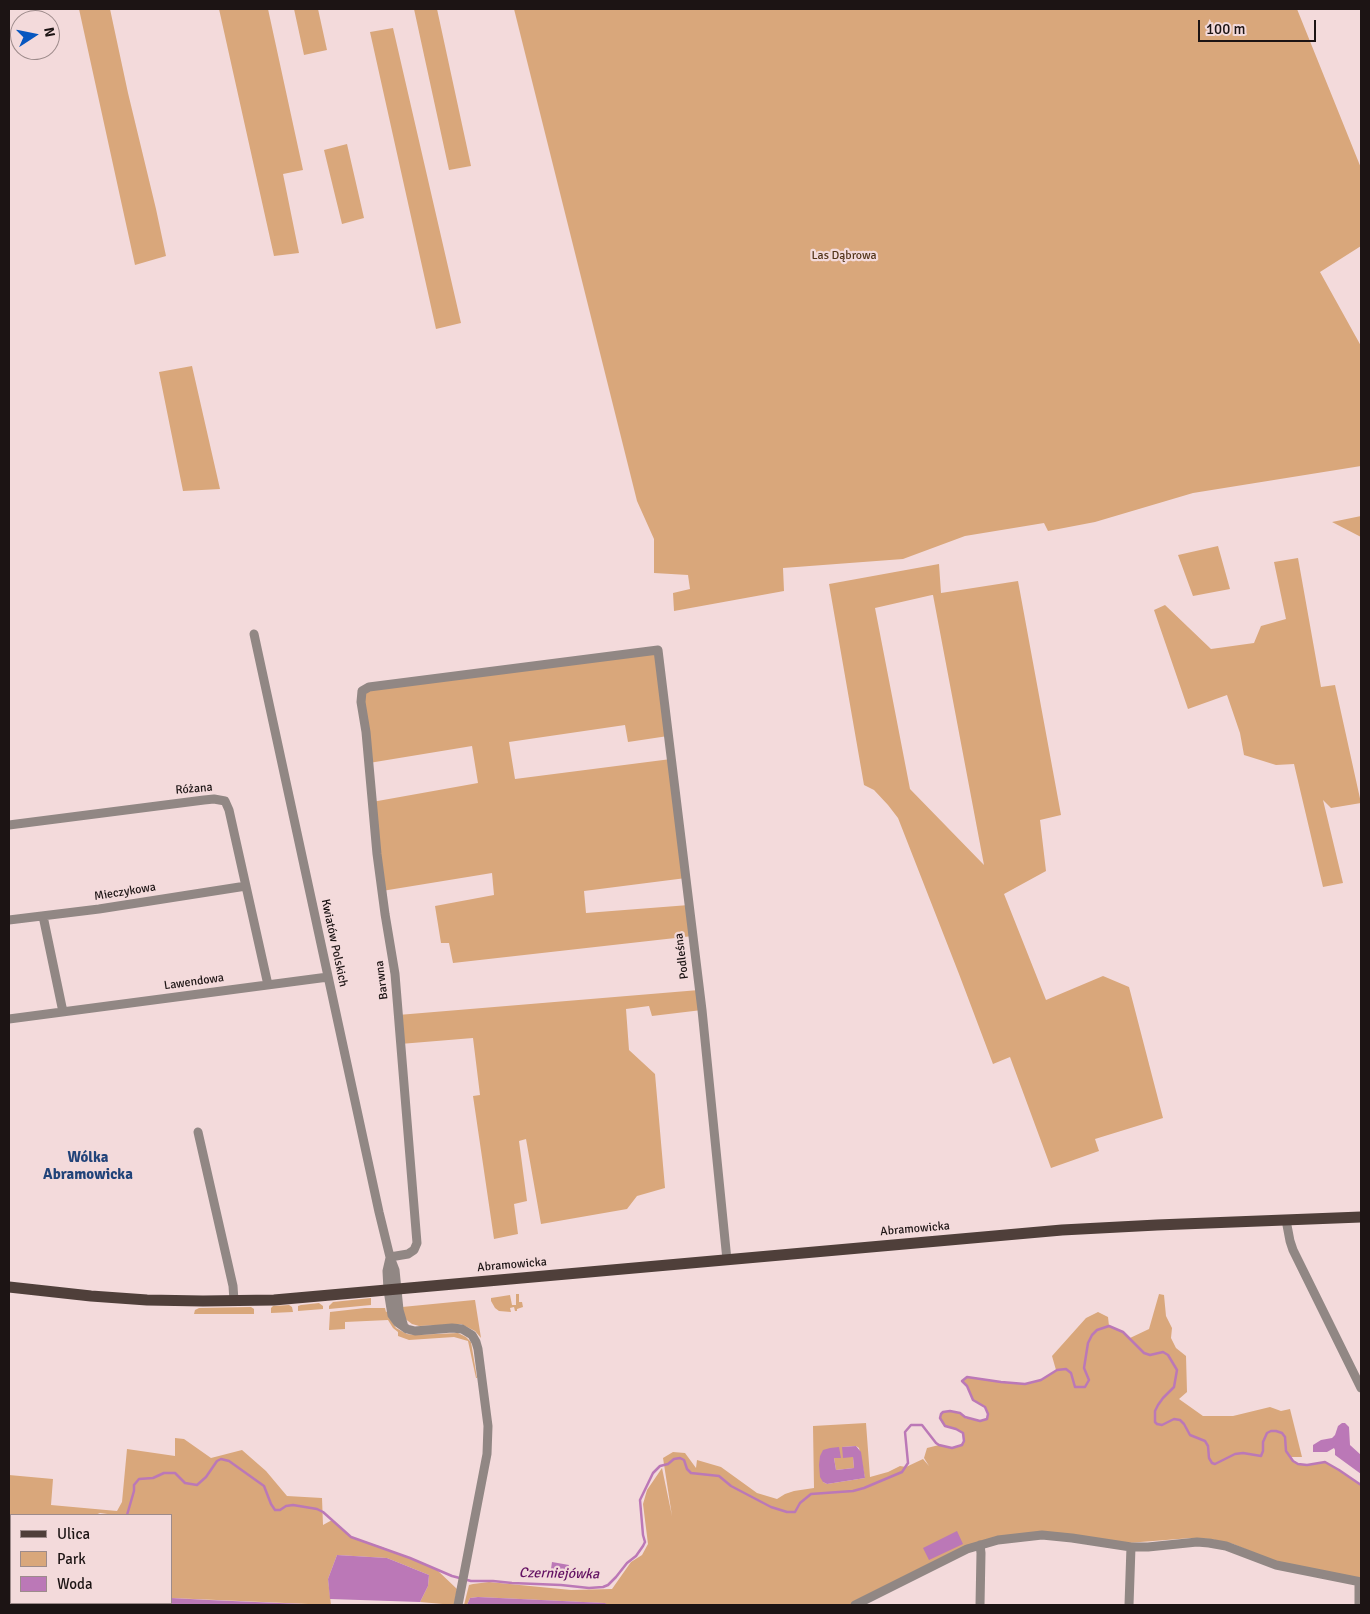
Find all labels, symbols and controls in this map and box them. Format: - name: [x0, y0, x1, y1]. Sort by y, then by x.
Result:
- north arrow: [10, 10, 60, 60]
- scale bar: [1200, 10, 1318, 42]
- text: 100 m: [1206, 20, 1246, 38]
- text: N: [40, 26, 59, 39]
- park label: Las Dąbrowa: [811, 249, 877, 263]
- street label: Różana: [175, 780, 213, 798]
- street label: Mieczykowa: [93, 880, 157, 904]
- street label: Kwiatów Polskich: [318, 898, 350, 988]
- street label: Podleśna: [672, 932, 692, 980]
- street label: Barwna: [372, 960, 392, 1000]
- street label: Lawendowa: [163, 971, 225, 993]
- district label: Wólka Abramowicka: [43, 1149, 133, 1184]
- street label: Abramowicka: [880, 1219, 950, 1239]
- street label: Abramowicka: [477, 1255, 547, 1275]
- legend: [10, 1514, 172, 1604]
- text: Ulica: [57, 1525, 90, 1543]
- text: Park: [57, 1550, 86, 1568]
- water label: Czerniejówka: [519, 1565, 599, 1583]
- text: Woda: [57, 1575, 93, 1593]

